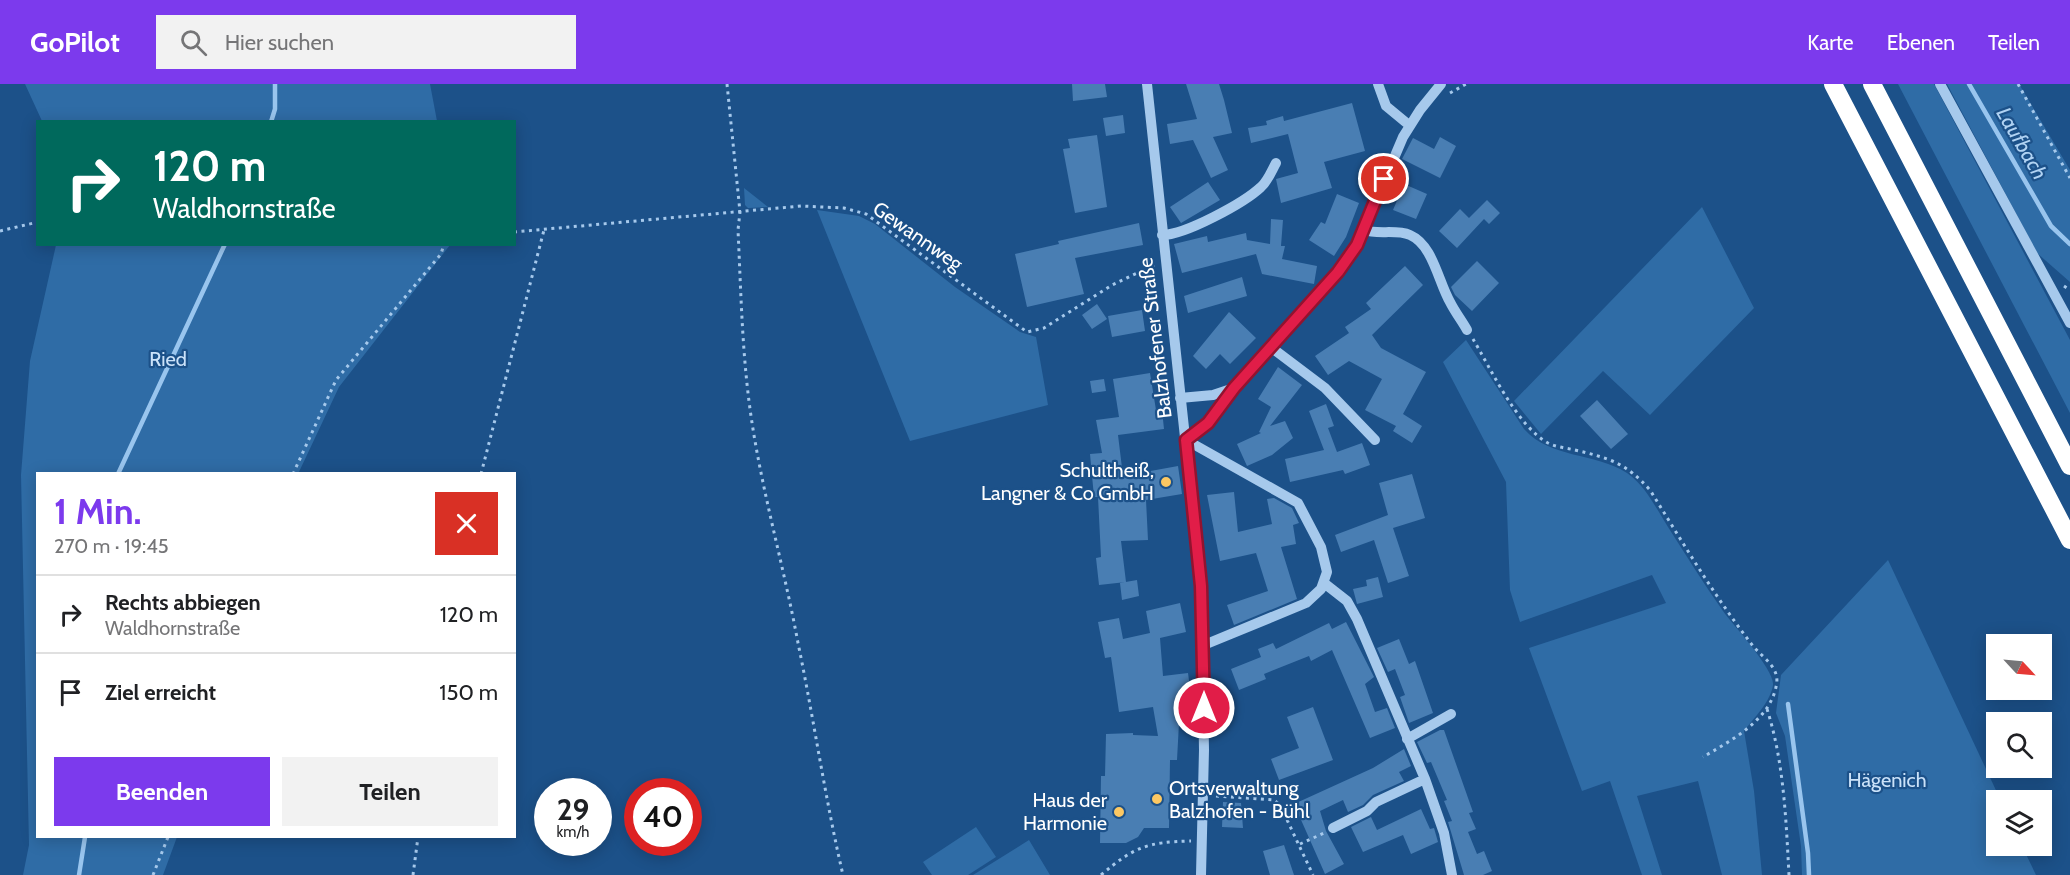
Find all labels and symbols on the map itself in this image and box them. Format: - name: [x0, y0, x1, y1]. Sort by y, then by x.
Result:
- water label: Laufbach: [1991, 102, 2053, 184]
- pin: [1358, 153, 1409, 204]
- street label: Gewannweg: [868, 196, 968, 276]
- street label: Balzhofener Straße: [1133, 256, 1177, 420]
- park label: Ried: [149, 347, 187, 371]
- place label: Schultheiß, Langner & Co GmbH: [981, 458, 1154, 505]
- marker: Schultheiß, Langner & Co GmbH: [1159, 475, 1173, 489]
- north arrow: [1986, 634, 2052, 700]
- position arrow: [1172, 676, 1236, 740]
- park label: Hägenich: [1847, 768, 1927, 792]
- place label: Ortsverwaltung Balzhofen - Bühl: [1169, 776, 1310, 823]
- speed limit sign: 40: [624, 778, 702, 856]
- place label: Haus der Harmonie: [1023, 788, 1108, 835]
- marker: Ortsverwaltung Balzhofen - Bühl: [1150, 792, 1164, 806]
- marker: Haus der Harmonie: [1112, 805, 1126, 819]

